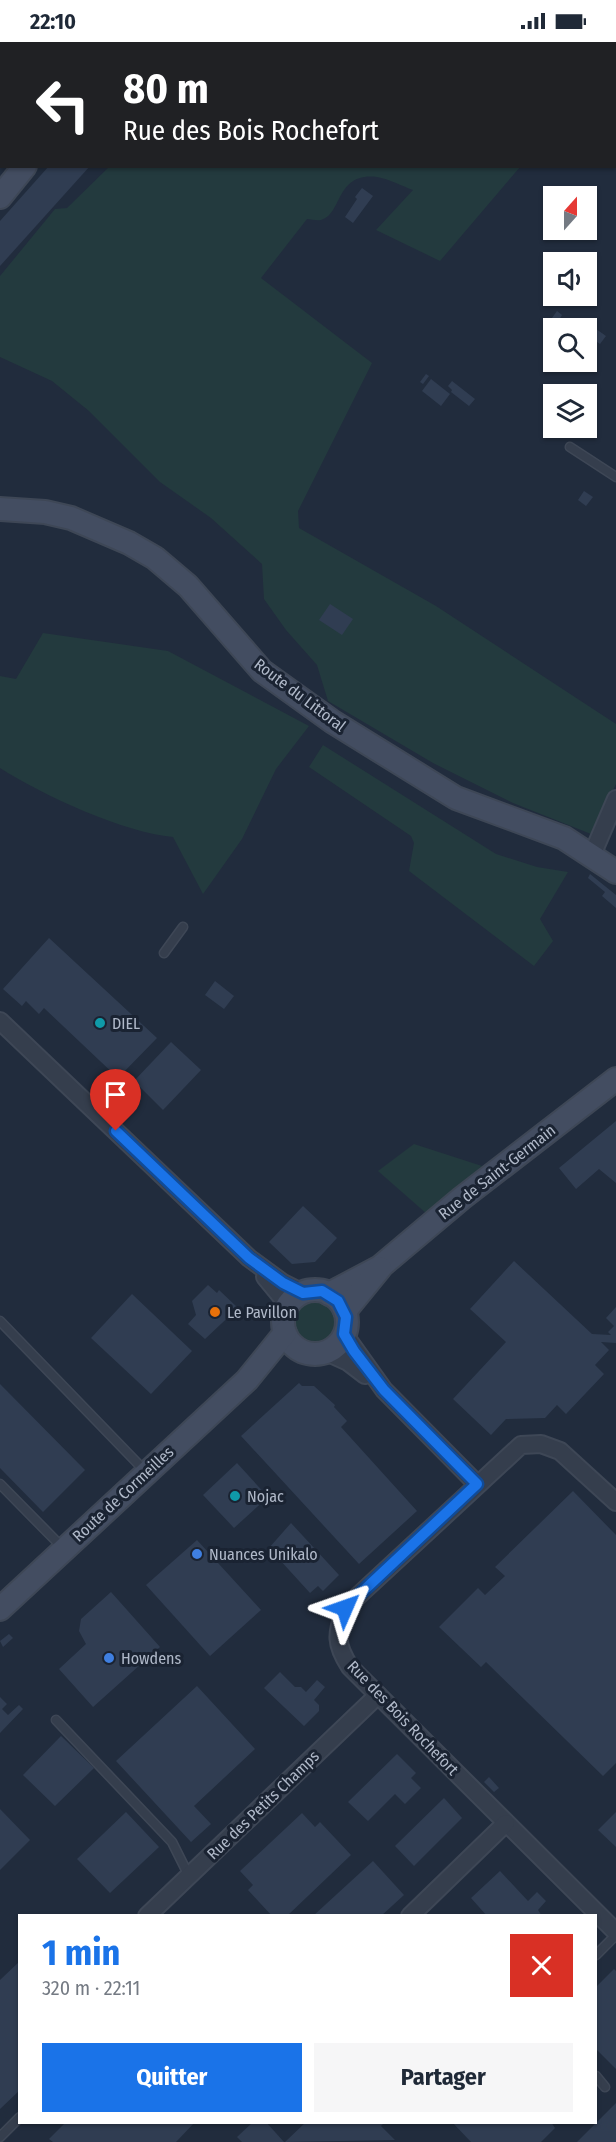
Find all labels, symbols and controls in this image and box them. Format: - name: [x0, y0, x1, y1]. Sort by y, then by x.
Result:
- text: 22:10: [30, 8, 76, 35]
- text: 80 m: [123, 64, 209, 114]
- icon: left: [24, 66, 102, 144]
- text: Rue des Bois Rochefort: [123, 115, 379, 147]
- north arrow: [543, 186, 597, 240]
- map controls: [543, 186, 597, 438]
- button: sound: [543, 252, 597, 306]
- button: search: [543, 318, 597, 372]
- button: layers: [543, 384, 597, 438]
- street label: Route du Littoral: [251, 654, 349, 736]
- place label: DIEL: [112, 1014, 140, 1033]
- marker: DIEL: [93, 1016, 107, 1030]
- pin: [90, 1069, 141, 1131]
- icon: arrive: [99, 1078, 132, 1111]
- street label: Rue de Saint-Germain: [435, 1120, 559, 1224]
- place label: Le Pavillon: [227, 1303, 297, 1322]
- marker: Le Pavillon: [208, 1305, 222, 1319]
- street label: Route de Cormeilles: [69, 1442, 178, 1546]
- place label: Nojac: [247, 1487, 284, 1506]
- marker: Nojac: [228, 1489, 242, 1503]
- place label: Nuances Unikalo: [209, 1545, 318, 1564]
- marker: Nuances Unikalo: [190, 1547, 204, 1561]
- position arrow: [313, 1576, 377, 1640]
- place label: Howdens: [121, 1649, 182, 1668]
- marker: Howdens: [102, 1651, 116, 1665]
- street label: Rue des Bois Rochefort: [343, 1657, 463, 1780]
- street label: Rue des Petits Champs: [203, 1746, 323, 1863]
- text: 1 min: [42, 1931, 120, 1975]
- button: close: [510, 1934, 573, 1997]
- text: 320 m · 22:11: [42, 1976, 140, 2000]
- button: Quitter: [42, 2043, 302, 2112]
- button: Partager: [314, 2043, 573, 2112]

